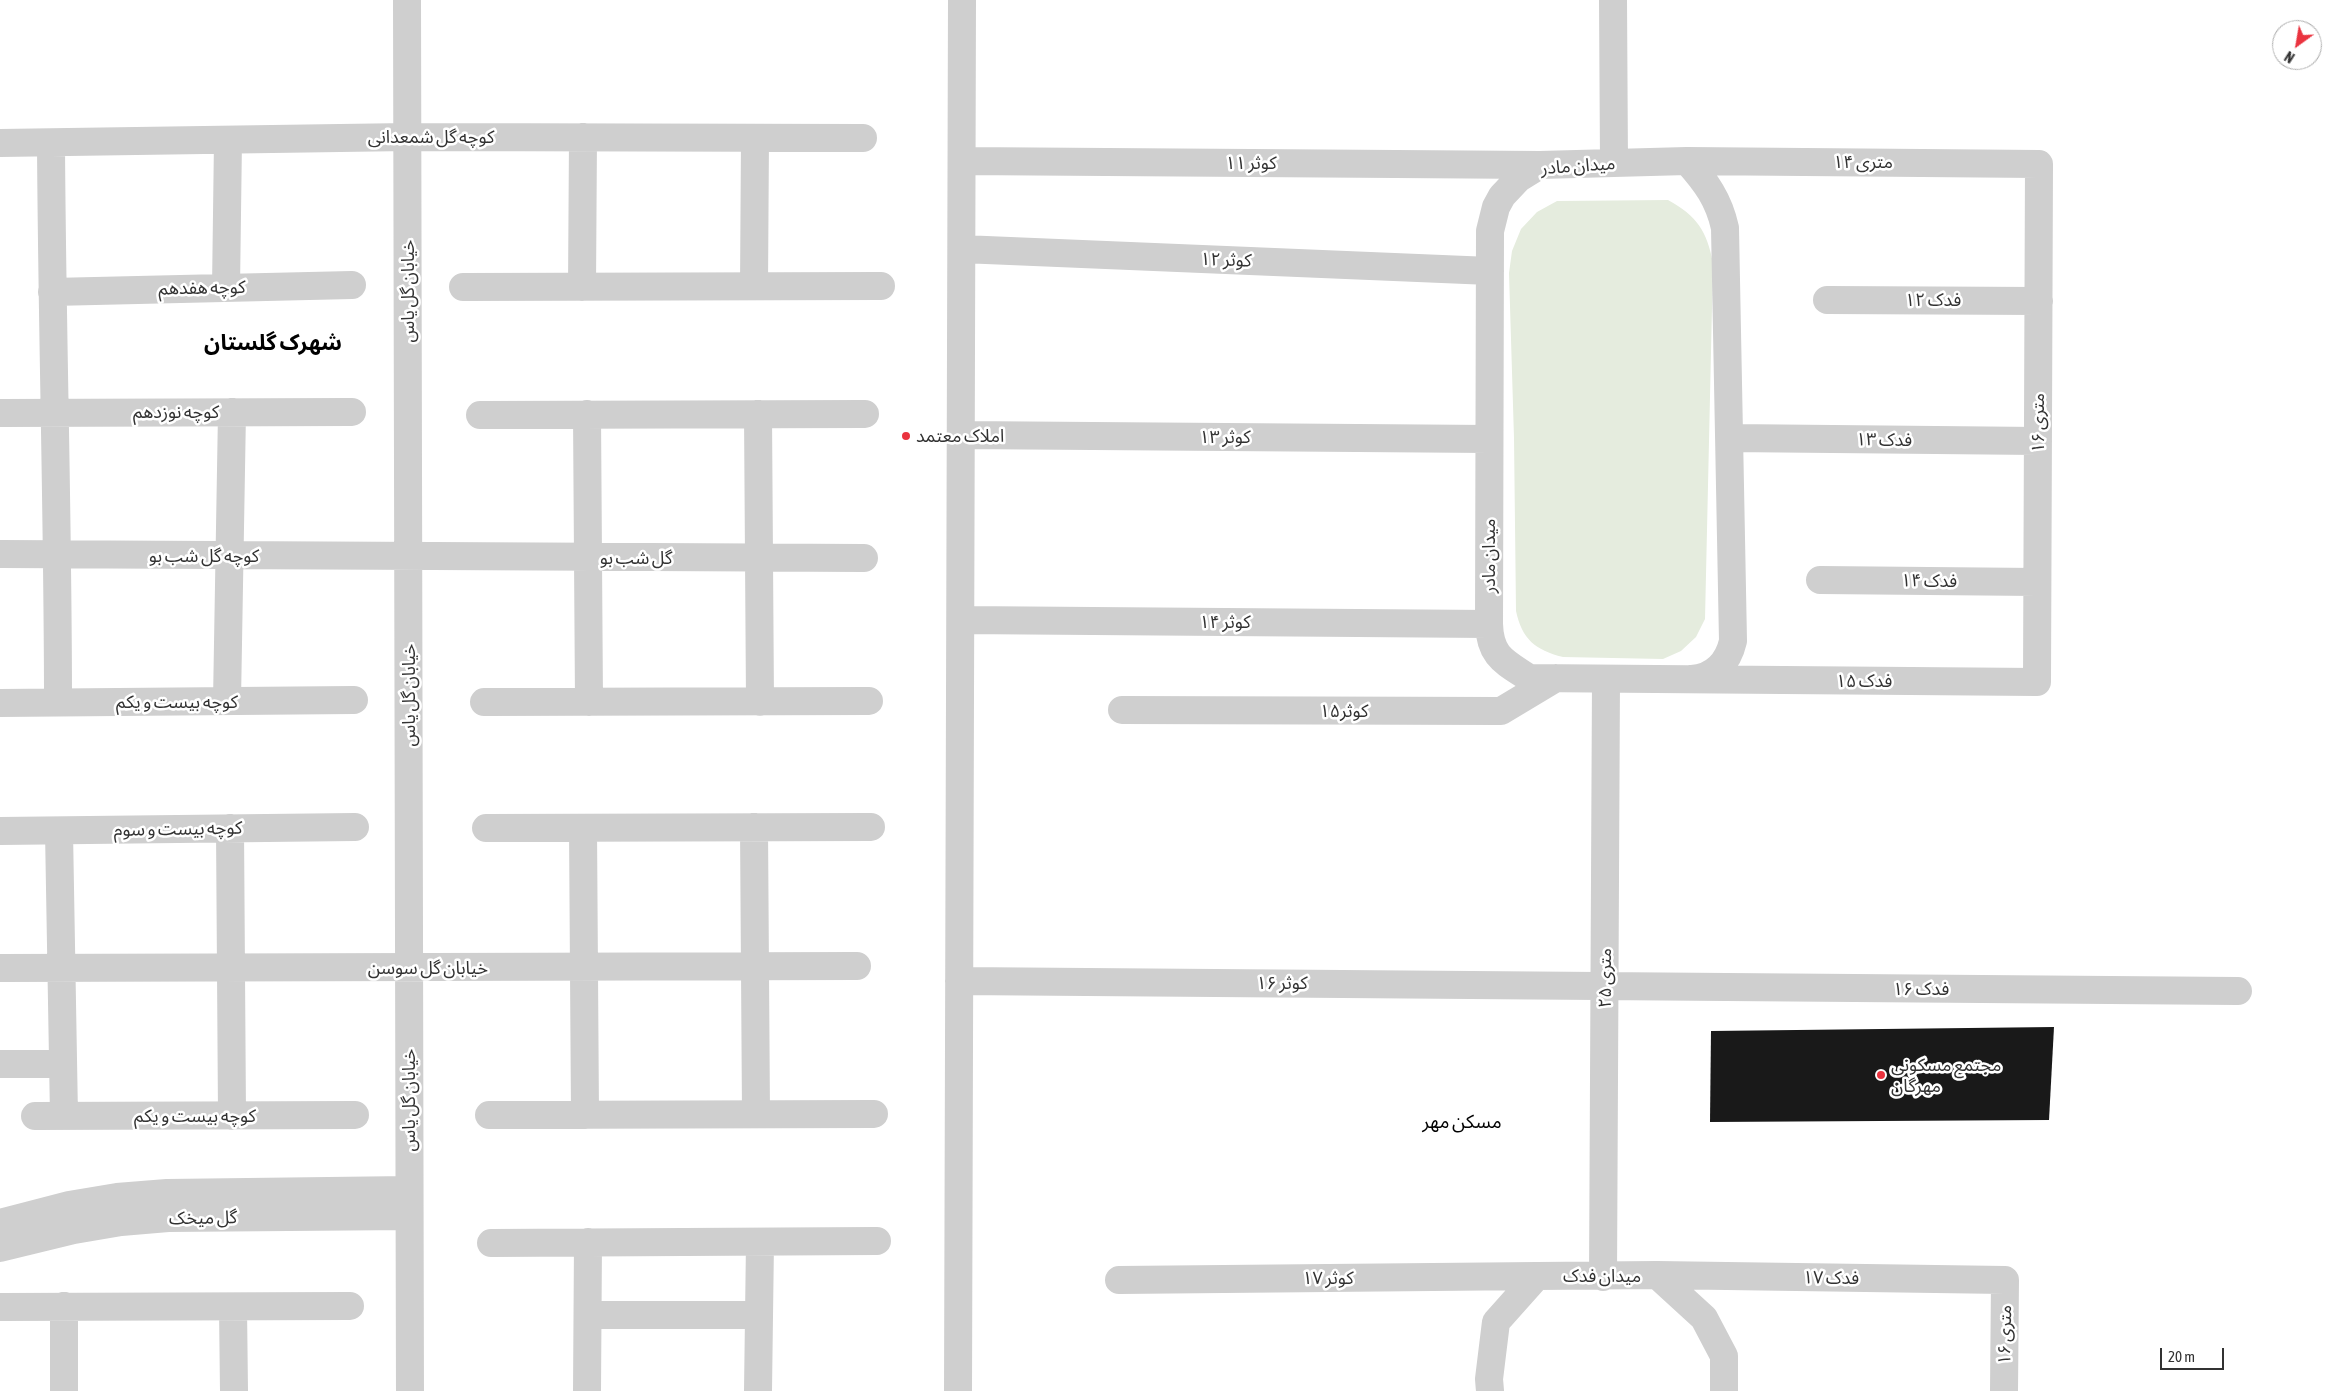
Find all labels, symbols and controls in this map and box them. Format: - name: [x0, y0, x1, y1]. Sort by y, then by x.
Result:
- north arrow: [2272, 20, 2322, 70]
- text: N: [2282, 48, 2297, 66]
- street label: کوچه گل شمعدانی: [368, 126, 494, 148]
- street label: ۱۴ متری: [1833, 151, 1893, 173]
- street label: کوثر ۱۱: [1225, 152, 1277, 174]
- street label: میدان مادر: [1540, 153, 1616, 179]
- street label: خیابان گل یاس: [397, 240, 419, 342]
- street label: کوثر ۱۲: [1200, 248, 1252, 272]
- street label: کوچه هفدهم: [158, 276, 246, 300]
- street label: فدک ۱۲: [1905, 289, 1961, 311]
- district label: شهرک گلستان: [204, 330, 342, 356]
- street label: ۱۶ متری: [2027, 393, 2049, 453]
- street label: کوچه نوزدهم: [133, 401, 219, 423]
- place label: املاک معتمد: [916, 425, 1004, 447]
- street label: کوثر ۱۳: [1199, 426, 1251, 448]
- street label: فدک ۱۳: [1856, 429, 1912, 451]
- marker: املاک معتمد: [900, 430, 912, 442]
- street label: میدان مادر: [1478, 519, 1500, 593]
- street label: کوچه گل شب بو: [149, 545, 259, 567]
- street label: گل شب بو: [600, 547, 672, 569]
- street label: فدک ۱۴: [1901, 570, 1957, 592]
- street label: کوثر ۱۴: [1199, 611, 1251, 633]
- street label: خیابان گل یاس: [398, 644, 420, 746]
- street label: فدک ۱۵: [1836, 670, 1892, 692]
- street label: کوچه بیست و یکم: [116, 691, 238, 713]
- street label: کوثر۱۵: [1319, 700, 1369, 722]
- street label: کوچه بیست و سوم: [114, 817, 242, 841]
- street label: ۲۵ متری: [1594, 948, 1616, 1008]
- street label: خیابان گل سوسن: [368, 957, 488, 979]
- street label: کوثر ۱۶: [1256, 972, 1308, 994]
- street label: فدک ۱۶: [1893, 978, 1949, 1000]
- street label: خیابان گل یاس: [398, 1049, 420, 1151]
- place label: مجتمع مسکونی مهرگان: [1891, 1054, 2002, 1096]
- marker: مجتمع مسکونی مهرگان: [1875, 1069, 1887, 1081]
- street label: کوچه بیست و یکم: [134, 1105, 256, 1127]
- district label: مسکن مهر: [1422, 1111, 1502, 1133]
- street label: گل میخک: [169, 1207, 237, 1229]
- street label: میدان فدک: [1563, 1265, 1641, 1287]
- street label: کوثر ۱۷: [1302, 1267, 1354, 1289]
- street label: فدک ۱۷: [1803, 1267, 1859, 1289]
- street label: ۱۶ متری: [1994, 1305, 2016, 1365]
- scale bar: [2162, 1338, 2226, 1370]
- text: 20 m: [2168, 1348, 2195, 1365]

